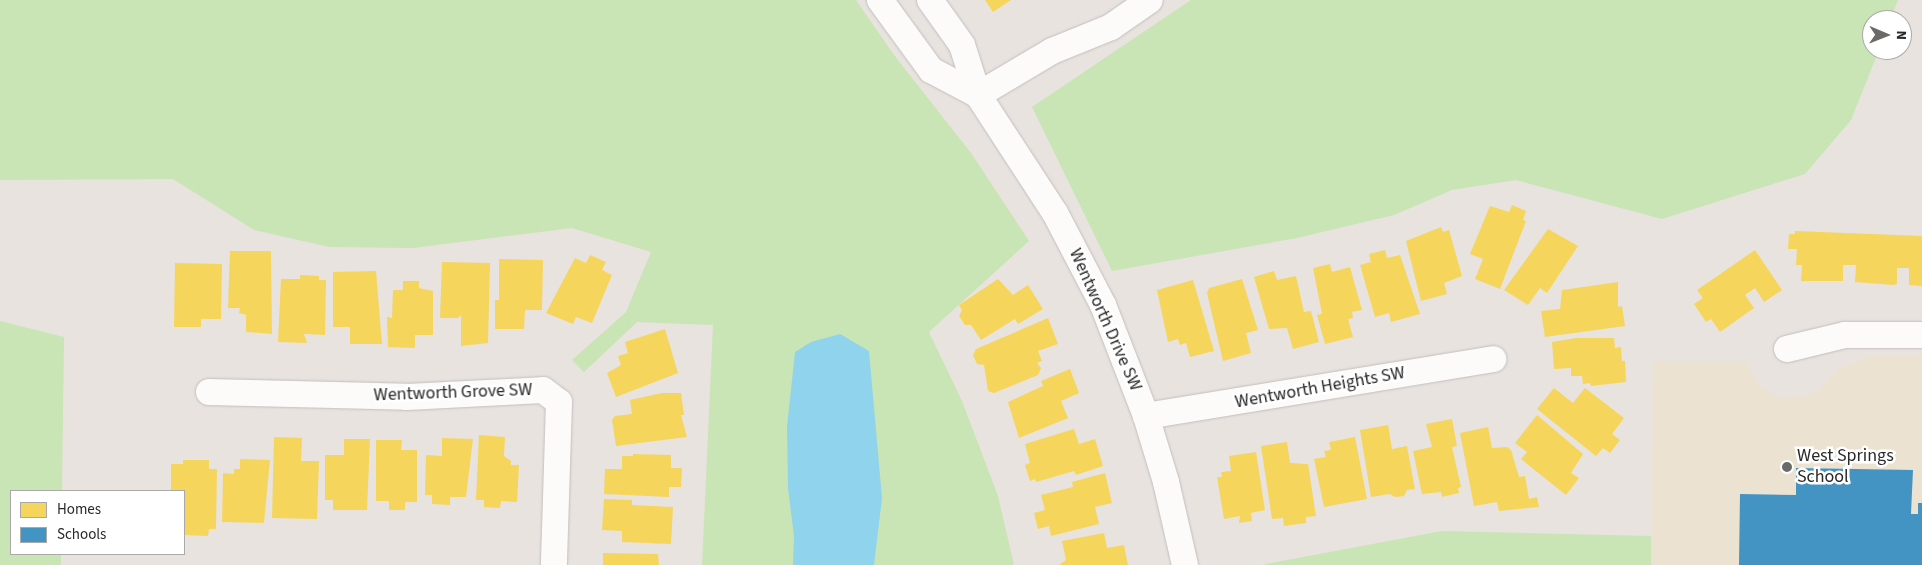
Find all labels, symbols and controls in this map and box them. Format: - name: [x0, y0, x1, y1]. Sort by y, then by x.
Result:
- north arrow: [1862, 10, 1912, 60]
- text: N: [1891, 30, 1911, 40]
- street label: Wentworth Drive SW: [1064, 245, 1146, 395]
- street label: Wentworth Heights SW: [1233, 362, 1407, 414]
- street label: Wentworth Grove SW: [373, 379, 533, 407]
- place label: West Springs School: [1797, 446, 1894, 488]
- marker: West Springs School: [1781, 461, 1793, 473]
- legend: [10, 490, 185, 555]
- text: Homes: [57, 499, 101, 520]
- text: Schools: [57, 524, 106, 545]

